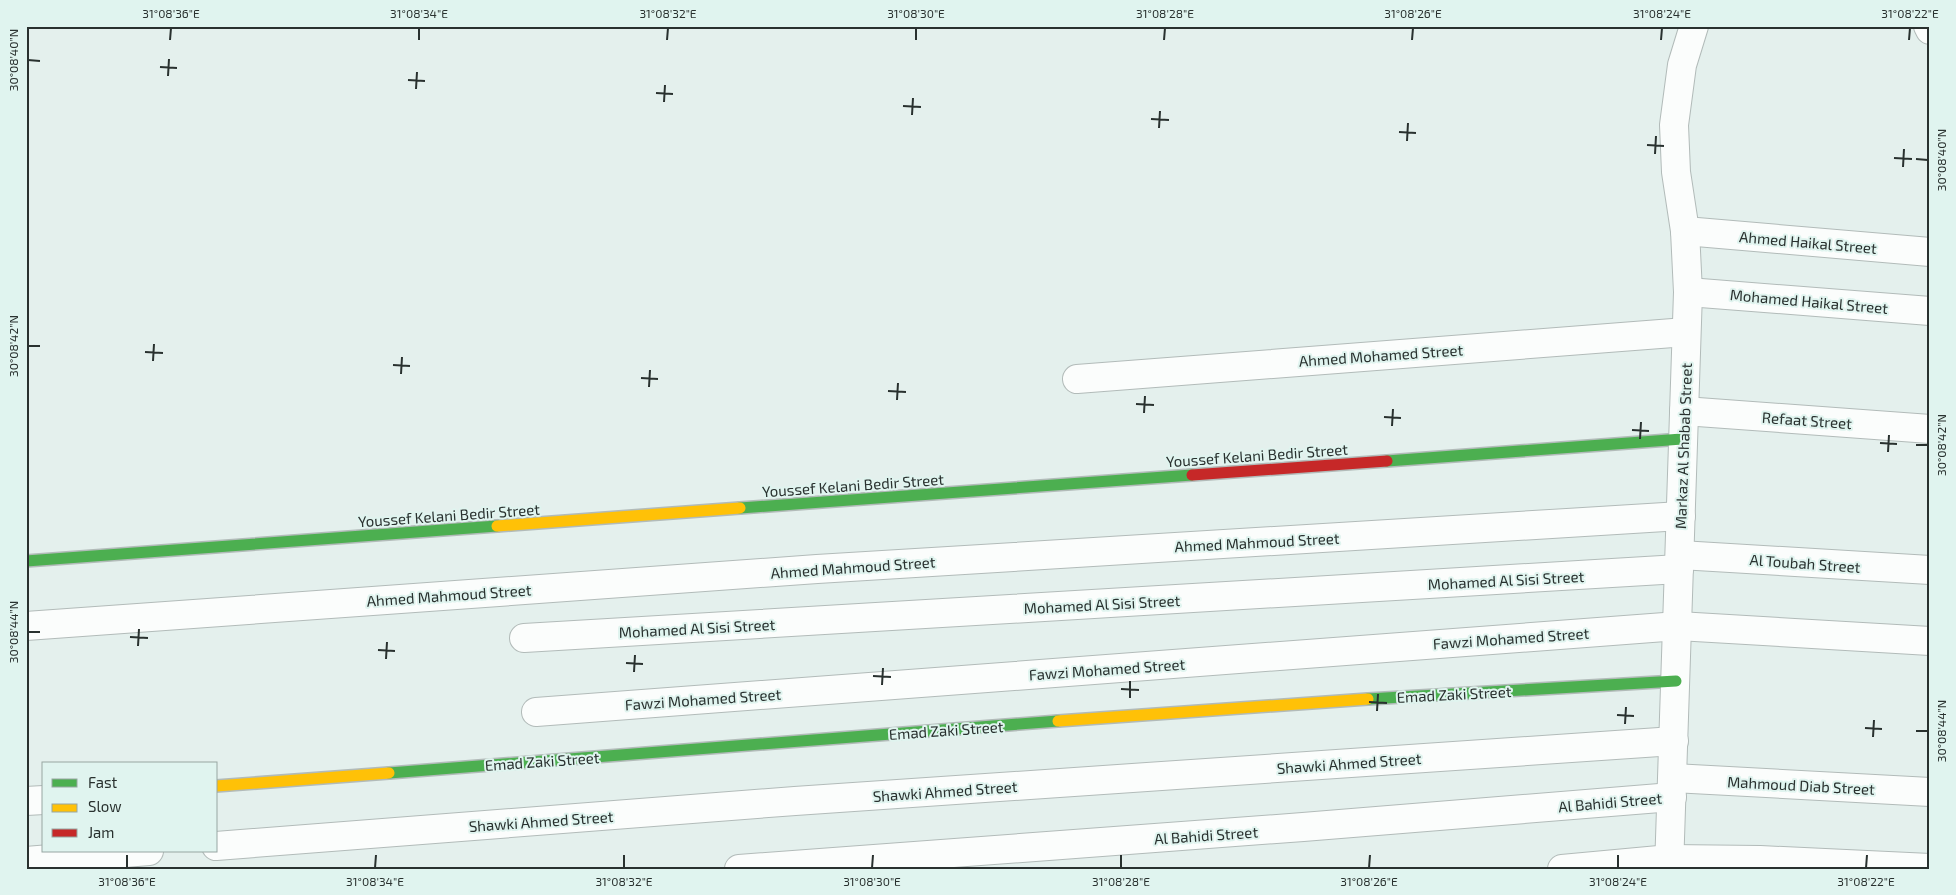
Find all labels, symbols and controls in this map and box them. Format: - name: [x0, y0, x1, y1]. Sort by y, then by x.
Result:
- text: 31°08'36"E: [142, 6, 200, 20]
- text: 31°08'34"E: [390, 6, 448, 20]
- text: 31°08'32"E: [639, 6, 697, 20]
- text: 31°08'30"E: [887, 6, 945, 20]
- text: 31°08'28"E: [1136, 6, 1194, 20]
- text: 31°08'26"E: [1384, 6, 1442, 20]
- text: 31°08'24"E: [1633, 6, 1691, 20]
- text: 31°08'22"E: [1881, 6, 1939, 20]
- text: 30°08'40"N: [6, 29, 20, 91]
- text: 30°08'40"N: [1934, 129, 1948, 191]
- street label: Ahmed Haikal Street: [1738, 227, 1878, 257]
- street label: Mohamed Haikal Street: [1729, 285, 1889, 317]
- text: 30°08'42"N: [6, 315, 20, 377]
- street label: Ahmed Mohamed Street: [1298, 340, 1464, 370]
- street label: Markaz Al Shabab Street: [1671, 362, 1695, 529]
- street label: Refaat Street: [1761, 408, 1853, 432]
- text: 30°08'42"N: [1934, 414, 1948, 476]
- street label: Youssef Kelani Bedir Street: [1165, 440, 1349, 470]
- street label: Youssef Kelani Bedir Street: [761, 470, 945, 500]
- street label: Youssef Kelani Bedir Street: [357, 500, 541, 530]
- street label: Ahmed Mahmoud Street: [1174, 529, 1340, 555]
- street label: Al Toubah Street: [1749, 550, 1861, 576]
- street label: Ahmed Mahmoud Street: [770, 552, 936, 582]
- street label: Mohamed Al Sisi Street: [1427, 567, 1585, 593]
- street label: Ahmed Mahmoud Street: [366, 580, 532, 610]
- street label: Mohamed Al Sisi Street: [1023, 591, 1181, 617]
- text: 30°08'44"N: [6, 601, 20, 663]
- street label: Mohamed Al Sisi Street: [618, 615, 776, 641]
- street label: Fawzi Mohamed Street: [1432, 624, 1590, 652]
- street label: Fawzi Mohamed Street: [1028, 655, 1186, 683]
- street label: Emad Zaki Street: [1396, 682, 1512, 706]
- street label: Fawzi Mohamed Street: [624, 685, 782, 713]
- text: 30°08'44"N: [1934, 700, 1948, 762]
- street label: Emad Zaki Street: [888, 717, 1004, 743]
- street label: Emad Zaki Street: [484, 748, 600, 774]
- street label: Shawki Ahmed Street: [1276, 749, 1422, 777]
- legend: [42, 762, 218, 852]
- street label: Mahmoud Diab Street: [1727, 772, 1876, 798]
- text: Fast: [88, 773, 118, 791]
- street label: Shawki Ahmed Street: [872, 777, 1018, 805]
- street label: Al Bahidi Street: [1557, 788, 1663, 816]
- text: Slow: [88, 797, 122, 815]
- street label: Shawki Ahmed Street: [468, 807, 614, 835]
- street label: Al Bahidi Street: [1153, 822, 1259, 848]
- text: Jam: [88, 823, 114, 841]
- text: 31°08'36"E: [98, 874, 156, 888]
- text: 31°08'34"E: [346, 874, 404, 888]
- text: 31°08'32"E: [595, 874, 653, 888]
- text: 31°08'30"E: [843, 874, 901, 888]
- text: 31°08'28"E: [1092, 874, 1150, 888]
- text: 31°08'26"E: [1340, 874, 1398, 888]
- text: 31°08'24"E: [1589, 874, 1647, 888]
- text: 31°08'22"E: [1837, 874, 1895, 888]

